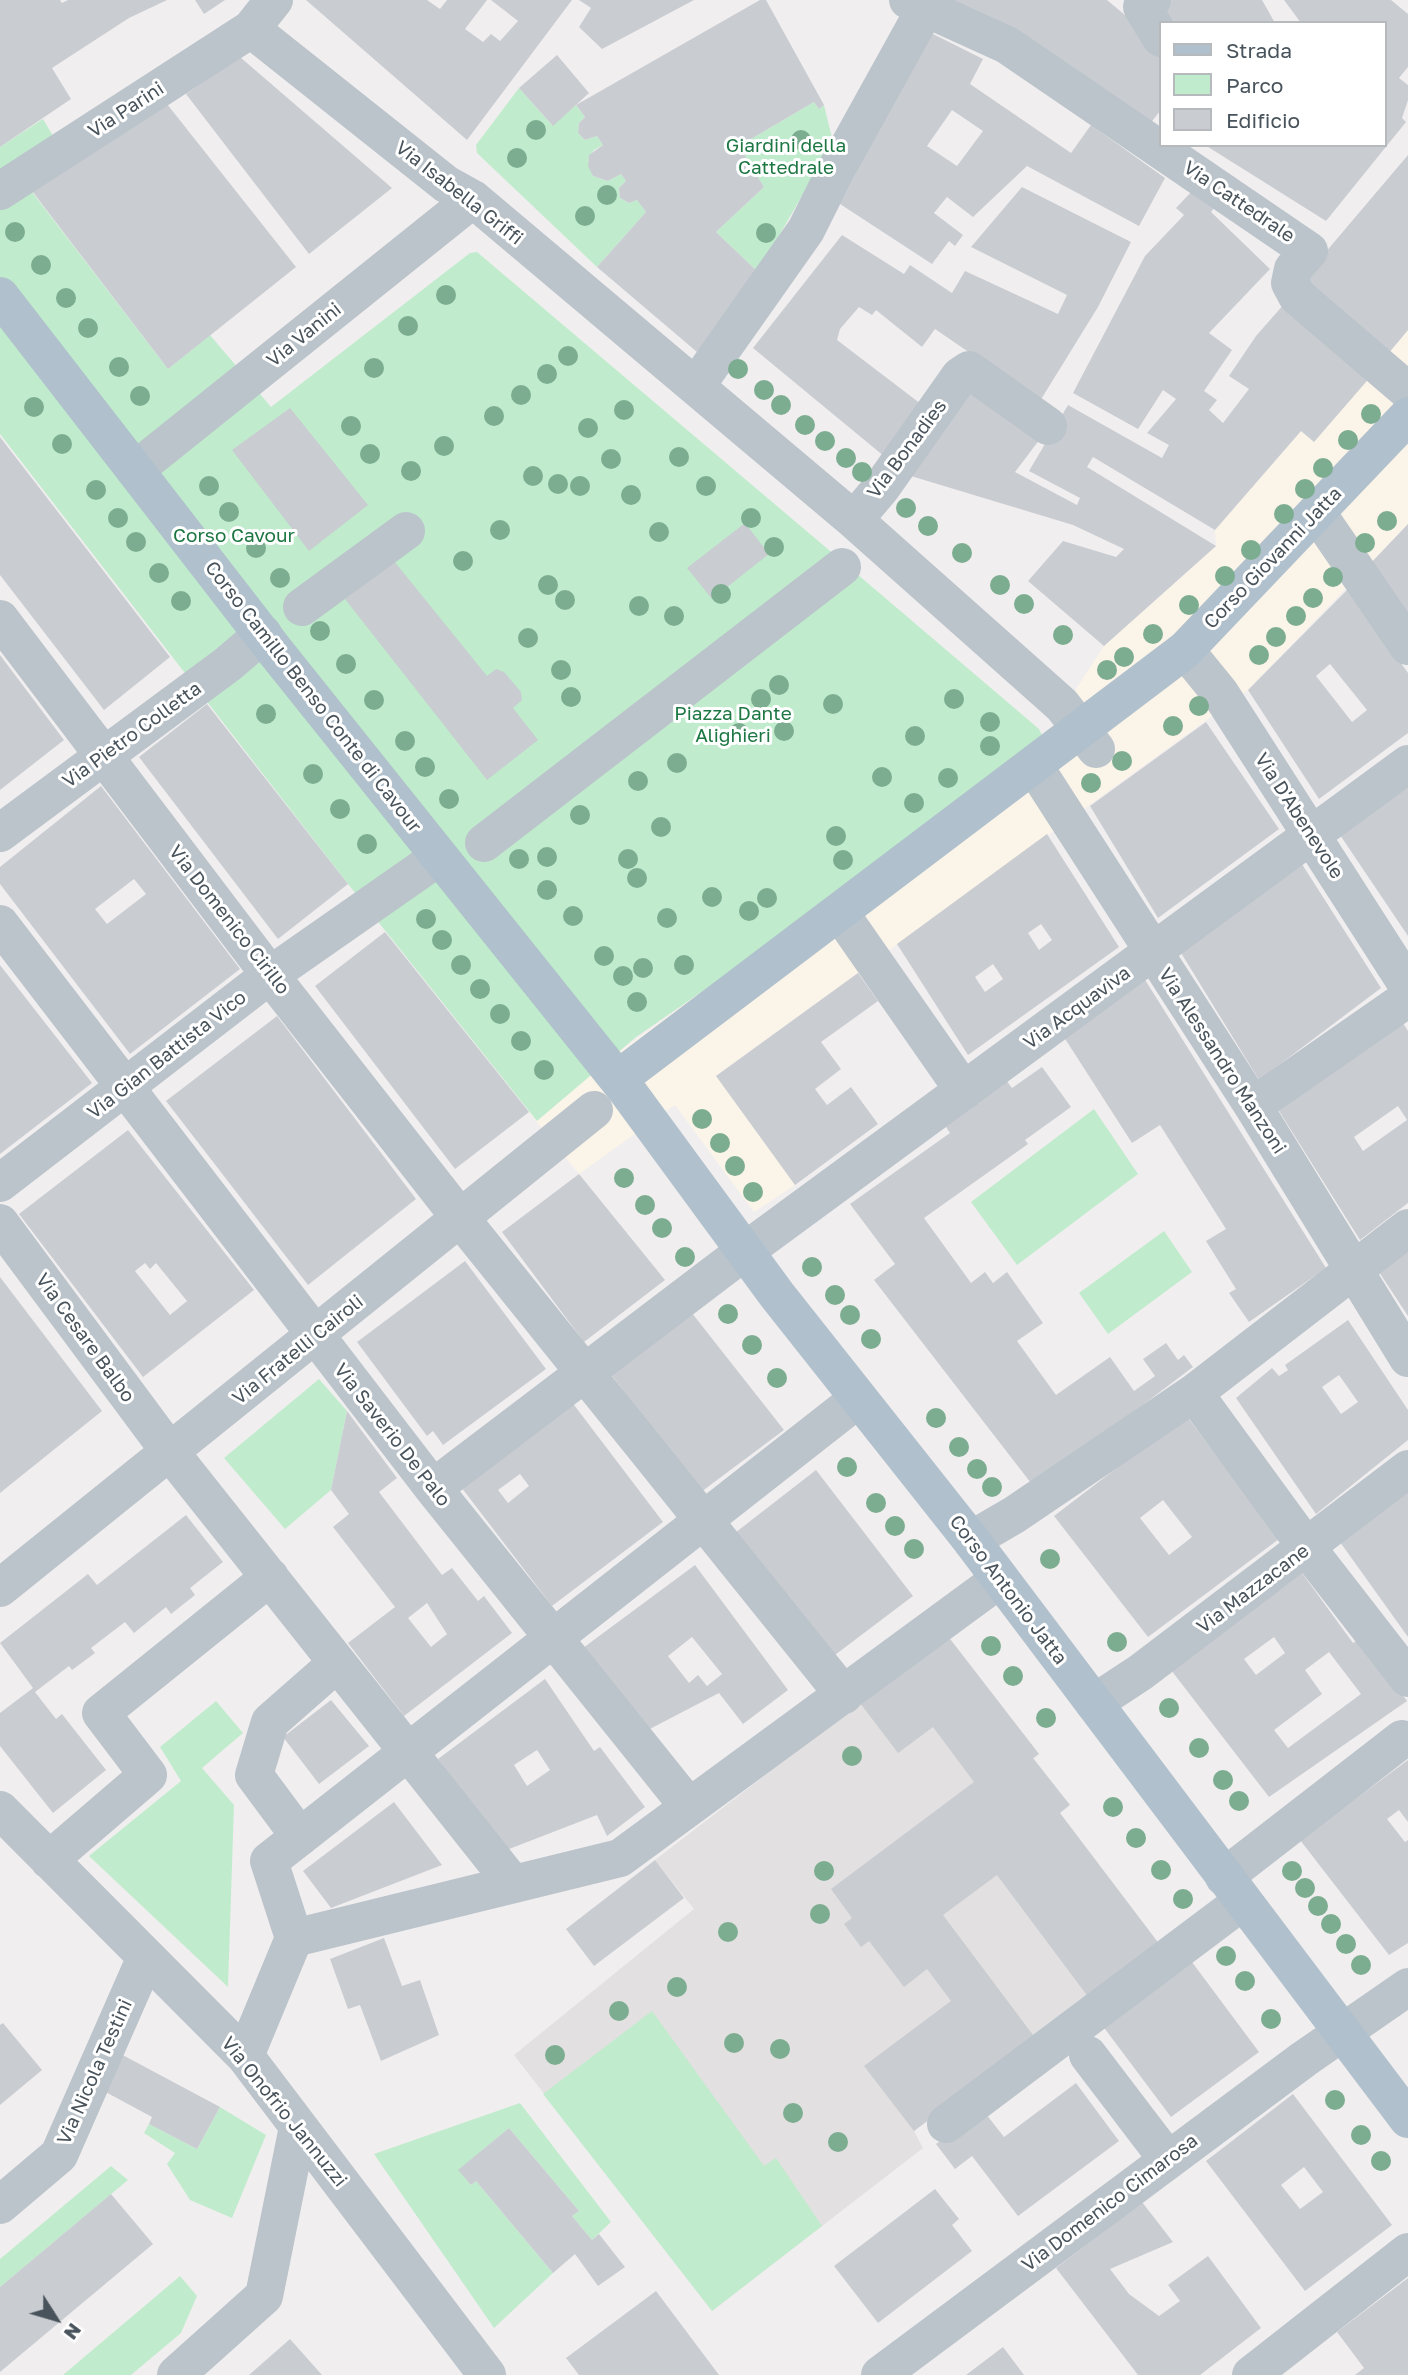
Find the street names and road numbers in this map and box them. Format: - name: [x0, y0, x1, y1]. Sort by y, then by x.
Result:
- street label: Via Parini: [84, 77, 168, 143]
- street label: Via Isabella Griffi: [391, 136, 527, 250]
- street label: Via Cattedrale: [1179, 156, 1299, 248]
- street label: Via Vanini: [262, 298, 346, 372]
- street label: Via Bonadies: [862, 395, 952, 503]
- street label: Corso Giovanni Jatta: [1199, 482, 1347, 634]
- street label: Corso Camillo Benso Conte di Cavour: [200, 557, 426, 837]
- street label: Via Pietro Colletta: [58, 677, 206, 793]
- street label: Via D'Abenevole: [1250, 749, 1348, 883]
- street label: Via Domenico Cirillo: [164, 841, 294, 999]
- street label: Via Acquaviva: [1019, 962, 1135, 1054]
- street label: Via Alessandro Manzoni: [1153, 964, 1291, 1158]
- street label: Via Gian Battista Vico: [83, 986, 251, 1124]
- street label: Via Cesare Balbo: [31, 1269, 139, 1407]
- street label: Via Fratelli Cairoli: [228, 1290, 368, 1410]
- street label: Via Saverio De Palo: [329, 1359, 455, 1511]
- street label: Corso Antonio Jatta: [944, 1511, 1072, 1669]
- street label: Via Mazzacane: [1192, 1539, 1314, 1639]
- street label: Via Nicola Testini: [53, 1996, 137, 2148]
- street label: Via Onofrio Jannuzzi: [216, 2032, 352, 2192]
- street label: Via Domenico Cimarosa: [1018, 2129, 1202, 2277]

